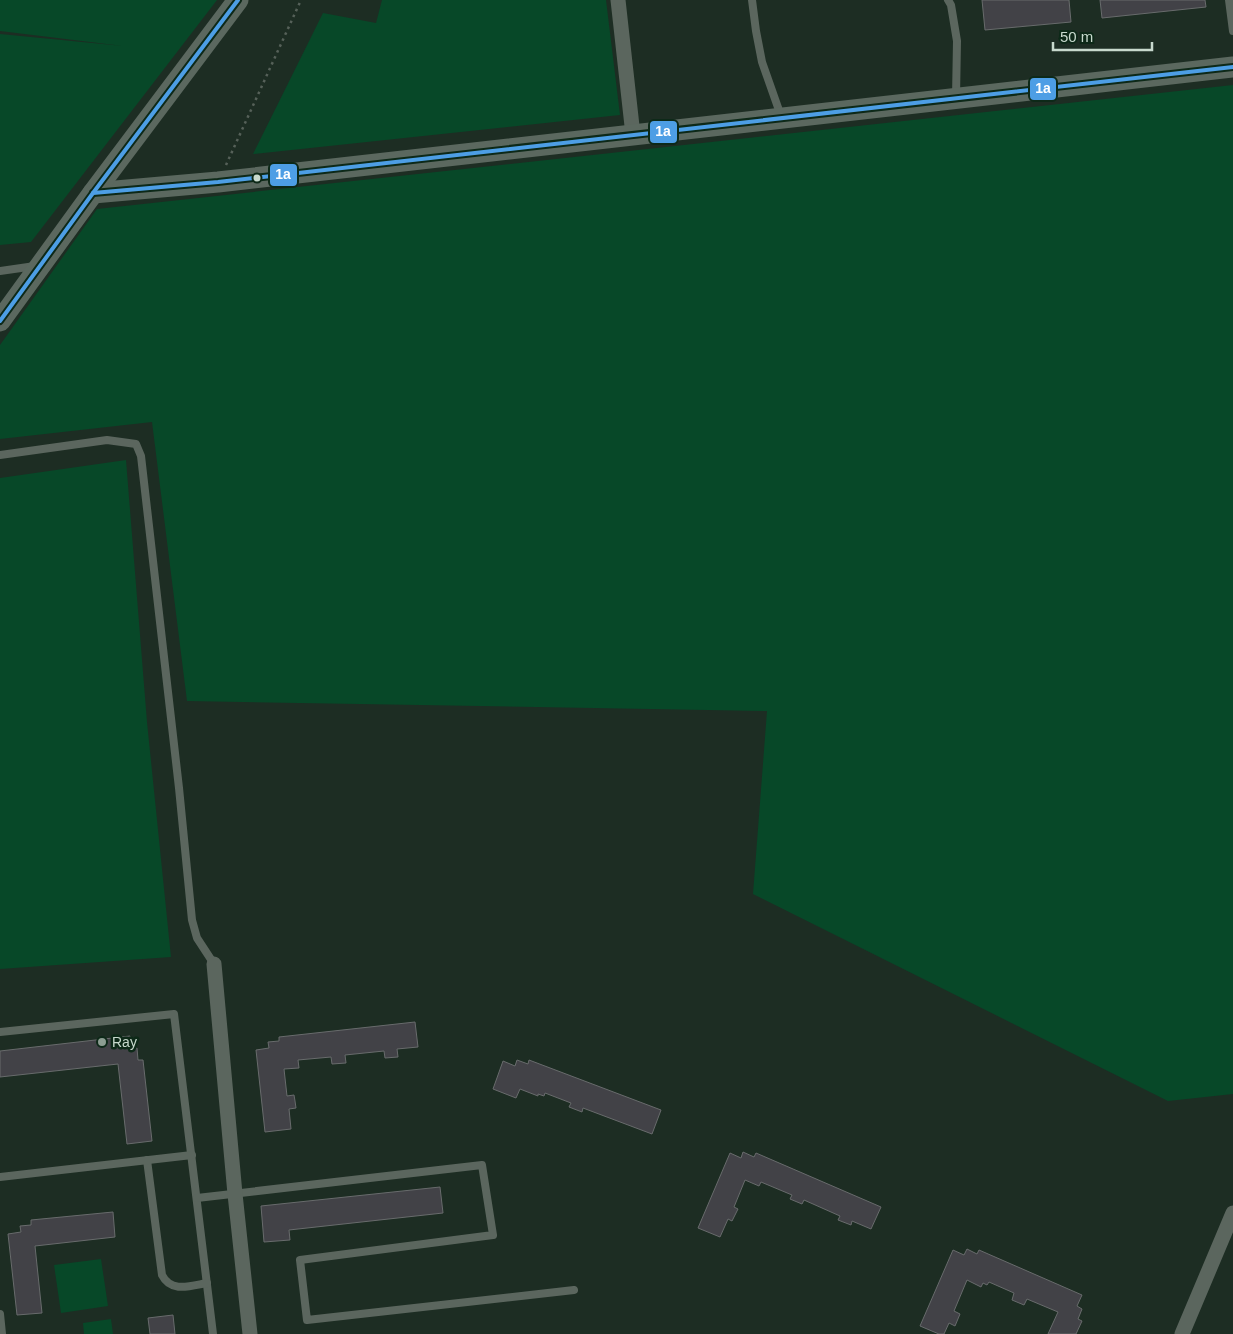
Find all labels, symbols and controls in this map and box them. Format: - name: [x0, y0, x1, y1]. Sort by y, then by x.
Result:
- scale bar: [1053, 20, 1152, 52]
- text: 50 m: [1060, 28, 1093, 45]
- line badge: 1a: [1029, 77, 1057, 101]
- text: 1a: [1035, 80, 1051, 96]
- line badge: 1a: [649, 120, 678, 144]
- text: 1a: [655, 123, 671, 139]
- line badge: 1a: [269, 163, 298, 187]
- text: 1a: [275, 166, 291, 182]
- unlabelled marker: [252, 173, 262, 183]
- place label: Ray: [112, 1034, 137, 1050]
- marker: Ray: [96, 1036, 108, 1048]

